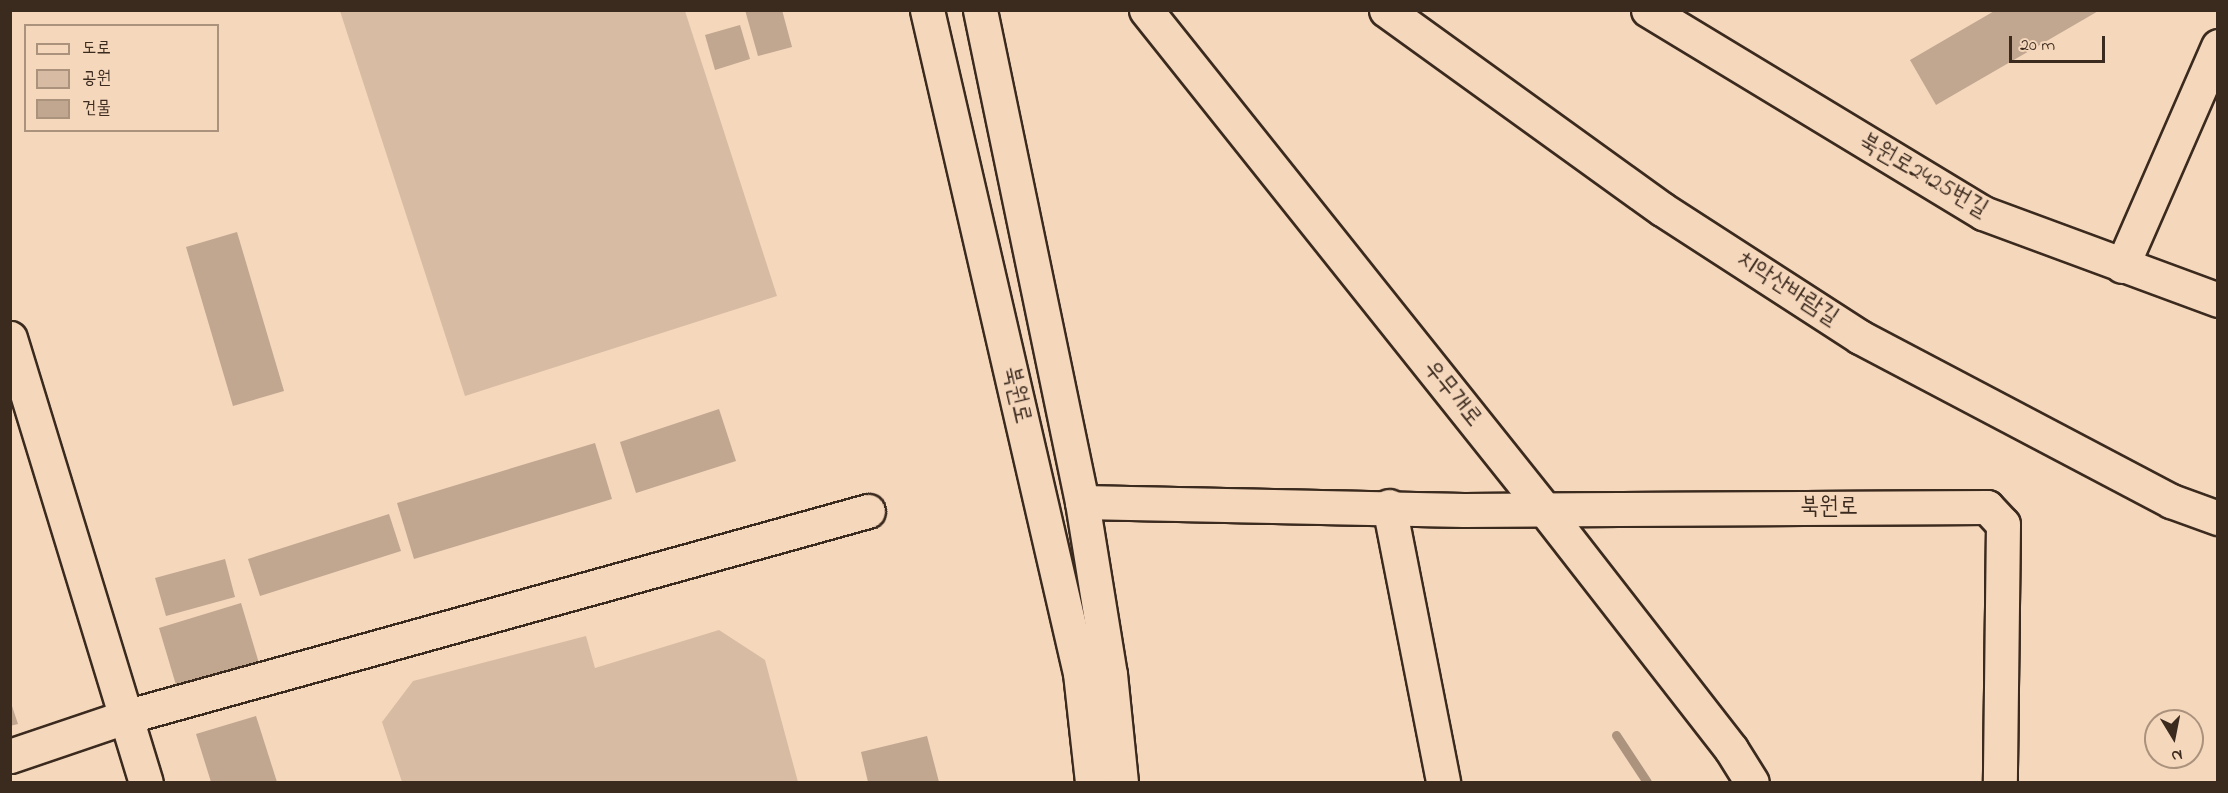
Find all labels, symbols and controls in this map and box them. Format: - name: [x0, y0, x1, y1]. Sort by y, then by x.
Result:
- legend: [24, 24, 219, 132]
- scale bar: [2012, 24, 2108, 62]
- text: 20 m: [2020, 33, 2055, 59]
- text: 도로: [82, 36, 111, 62]
- text: 공원: [82, 66, 111, 92]
- text: 건물: [82, 96, 111, 122]
- street label: 북원로2425번길: [1853, 128, 1993, 224]
- street label: 치악산바람길: [1731, 245, 1843, 333]
- street label: 우무개로: [1417, 355, 1487, 433]
- street label: 북원로: [995, 364, 1037, 426]
- street label: 북원로: [1800, 494, 1858, 522]
- north arrow: [2144, 709, 2204, 769]
- text: N: [2169, 742, 2184, 768]

